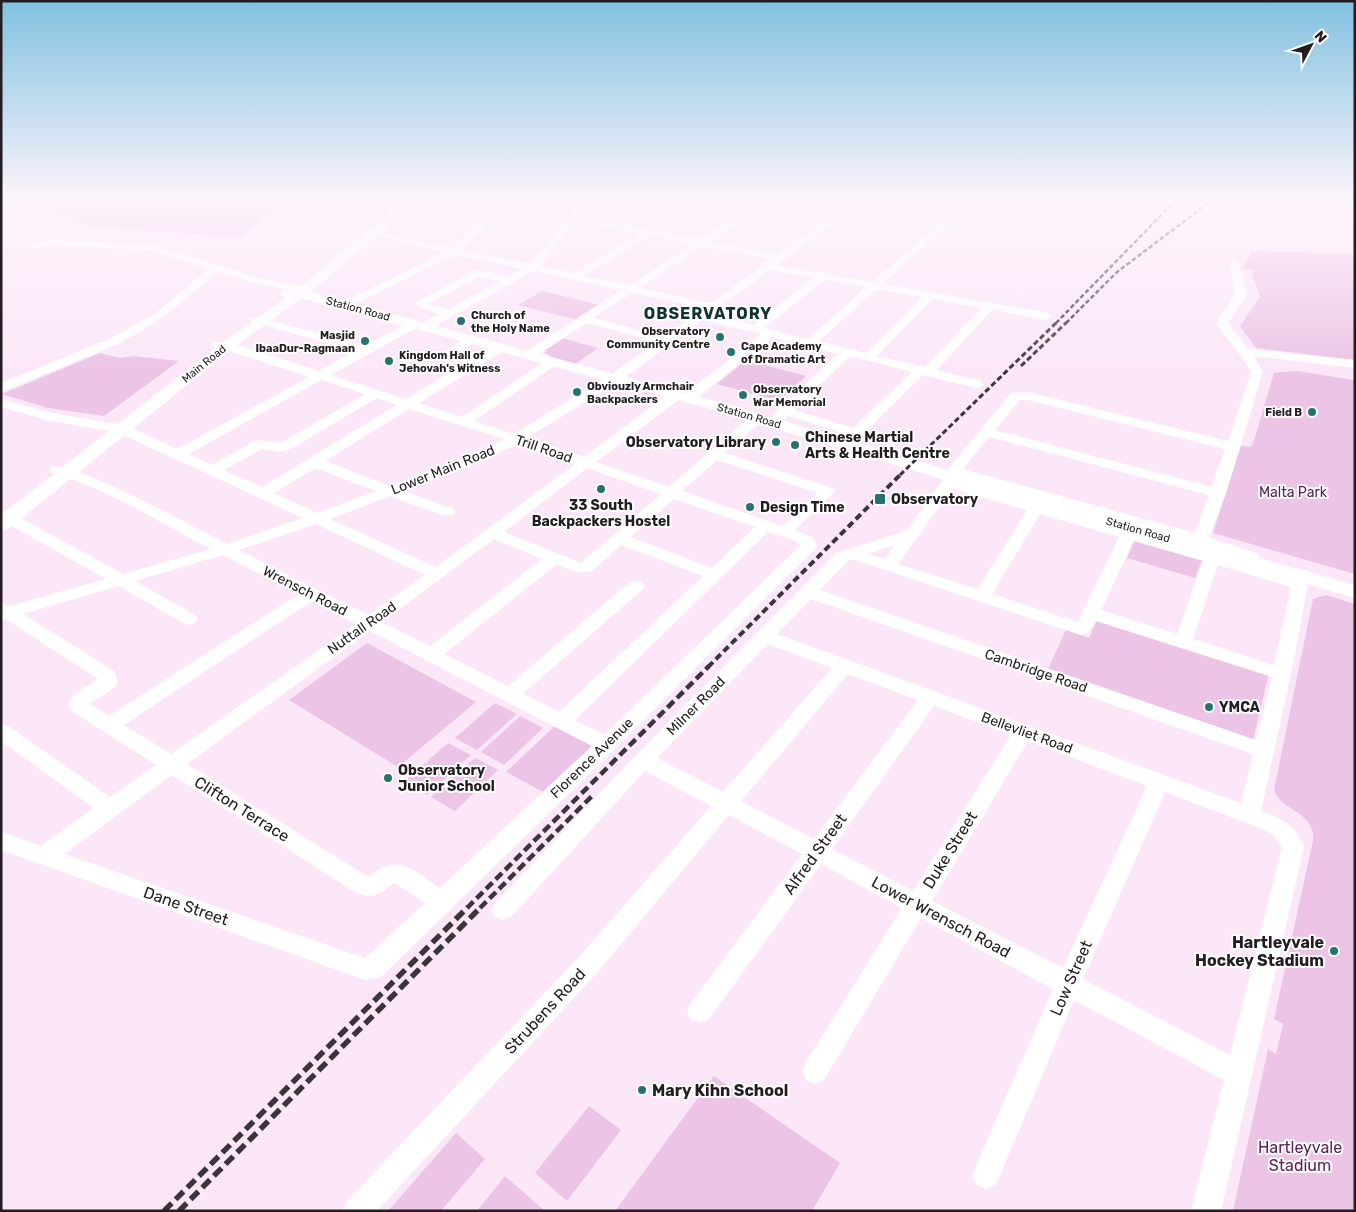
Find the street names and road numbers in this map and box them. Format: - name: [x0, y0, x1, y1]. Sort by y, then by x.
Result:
- street label: Station Road: [325, 294, 391, 324]
- street label: Main Road: [179, 342, 229, 386]
- street label: Station Road: [716, 401, 782, 431]
- street label: Trill Road: [513, 431, 575, 467]
- street label: Lower Main Road: [389, 441, 497, 499]
- street label: Station Road: [1105, 515, 1171, 545]
- street label: Wrensch Road: [260, 562, 350, 620]
- street label: Nuttall Road: [324, 598, 400, 658]
- street label: Cambridge Road: [982, 645, 1090, 697]
- street label: Milner Road: [663, 673, 729, 739]
- street label: Bellevliet Road: [979, 709, 1075, 757]
- street label: Florence Avenue: [547, 714, 637, 802]
- street label: Clifton Terrace: [191, 772, 293, 846]
- street label: Duke Street: [919, 808, 981, 892]
- street label: Alfred Street: [779, 810, 851, 898]
- street label: Lower Wrensch Road: [868, 872, 1014, 962]
- street label: Dane Street: [141, 883, 231, 929]
- street label: Low Street: [1046, 937, 1096, 1019]
- street label: Strubens Road: [501, 964, 589, 1058]

